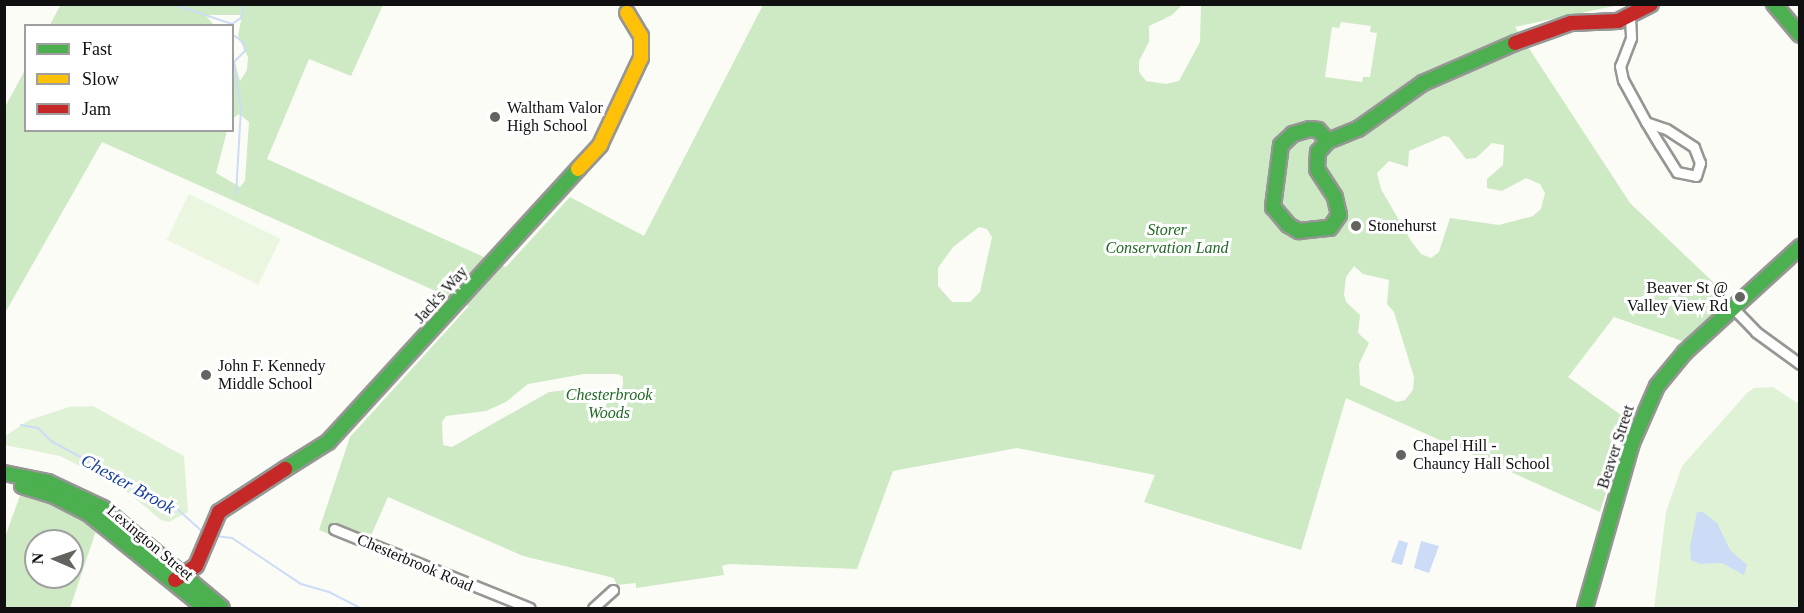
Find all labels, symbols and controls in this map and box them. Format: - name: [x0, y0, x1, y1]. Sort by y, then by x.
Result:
- legend: [24, 24, 234, 132]
- text: Fast: [82, 39, 112, 59]
- text: Slow: [82, 69, 119, 89]
- place label: Waltham Valor High School: [507, 98, 603, 136]
- text: Jam: [82, 99, 111, 119]
- marker: Waltham Valor High School: [488, 110, 502, 124]
- place label: Stonehurst: [1368, 216, 1436, 236]
- marker: Stonehurst: [1349, 219, 1363, 233]
- park label: Storer Conservation Land: [1105, 220, 1229, 258]
- street label: Jack's Way: [410, 262, 472, 328]
- place label: Beaver St @ Valley View Rd: [1627, 278, 1728, 316]
- marker: Beaver St @ Valley View Rd: [1733, 290, 1747, 304]
- place label: John F. Kennedy Middle School: [218, 356, 326, 394]
- marker: John F. Kennedy Middle School: [199, 368, 213, 382]
- park label: Chesterbrook Woods: [566, 385, 652, 423]
- street label: Beaver Street: [1593, 403, 1639, 491]
- place label: Chapel Hill - Chauncy Hall School: [1413, 436, 1550, 474]
- marker: Chapel Hill - Chauncy Hall School: [1394, 448, 1408, 462]
- water label: Chester Brook: [77, 449, 179, 519]
- street label: Lexington Street: [103, 501, 197, 585]
- north arrow: [24, 529, 84, 589]
- street label: Chesterbrook Road: [354, 530, 476, 596]
- text: N: [29, 552, 46, 564]

